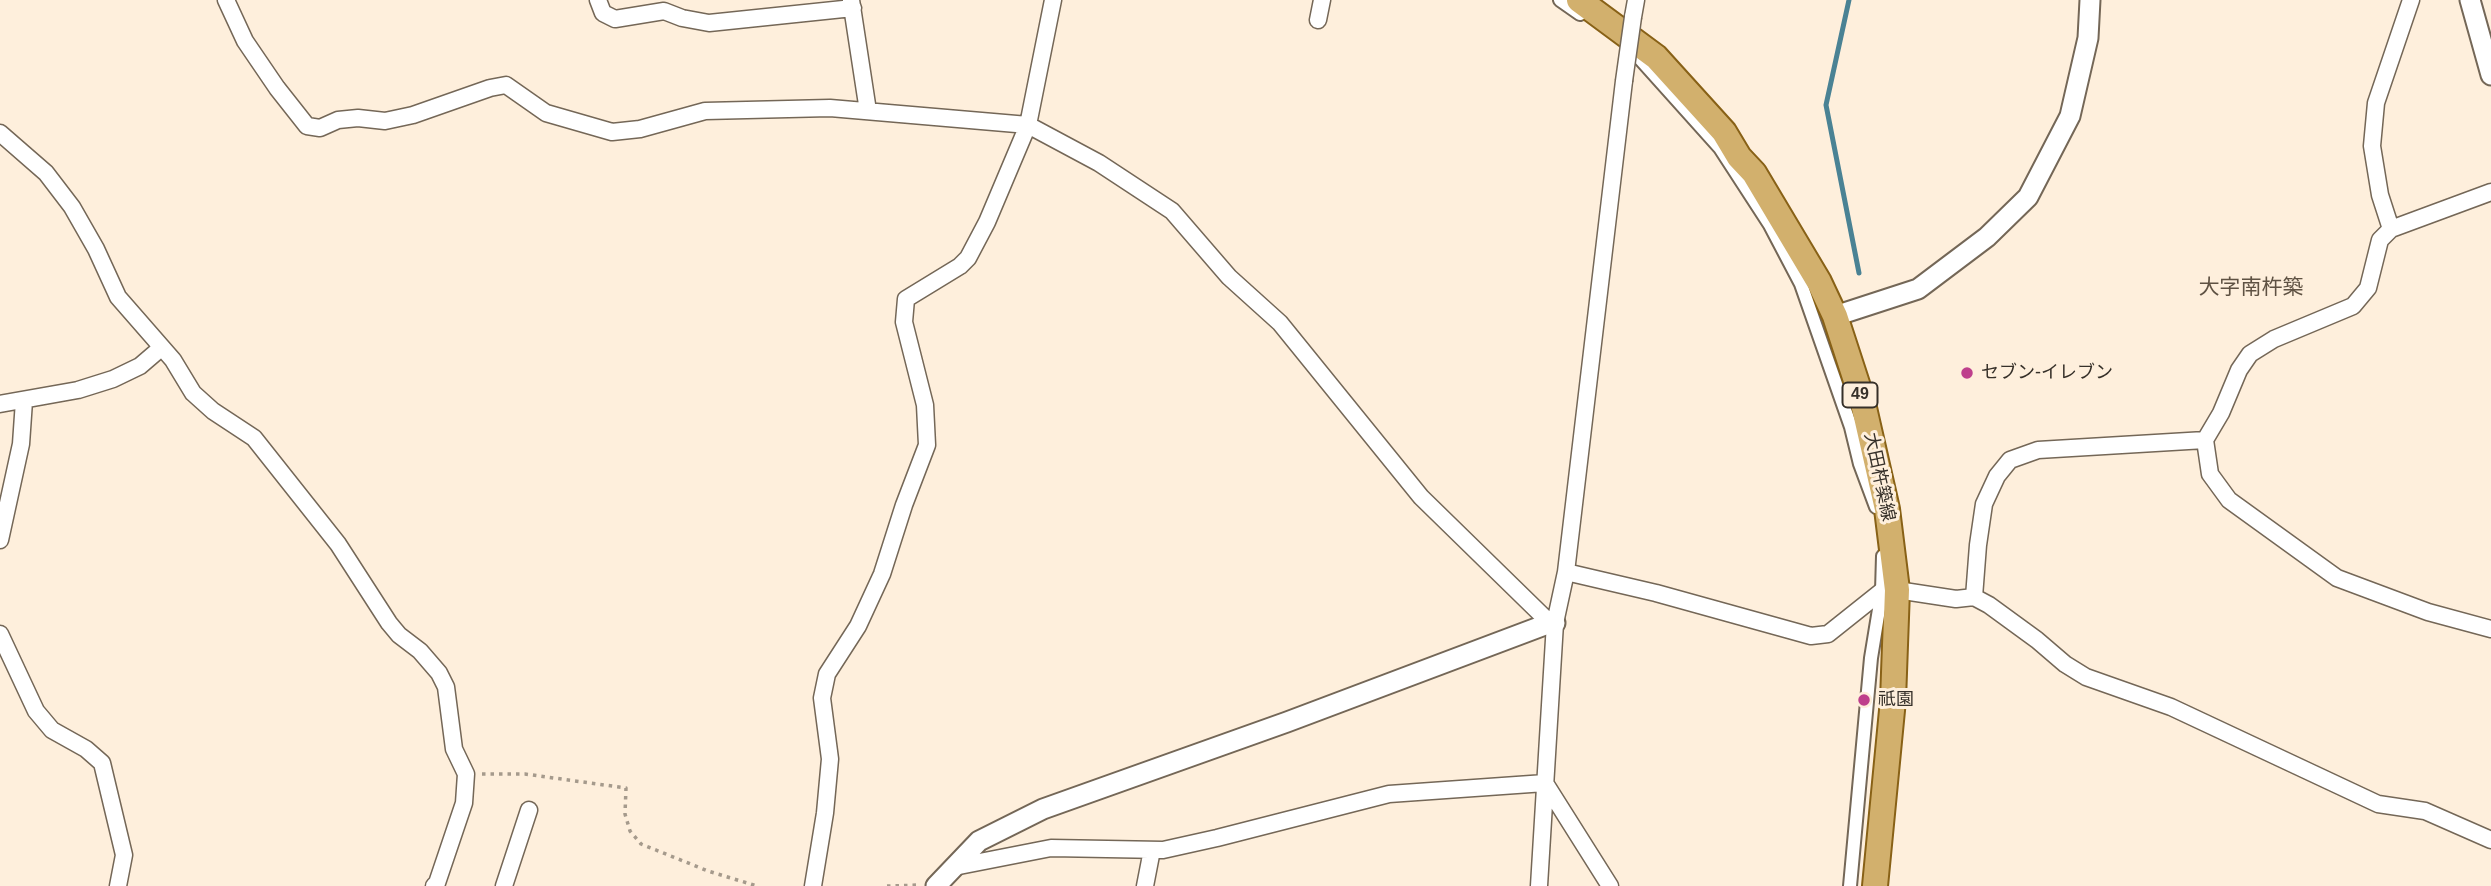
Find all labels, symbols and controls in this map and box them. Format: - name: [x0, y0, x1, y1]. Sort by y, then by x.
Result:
- district label: 大字南杵築: [2199, 275, 2303, 301]
- place label: セブン-イレブン: [1981, 362, 2113, 384]
- marker: セブン-イレブン: [1959, 365, 1975, 381]
- road number: 49: [1842, 382, 1878, 408]
- street label: 大田杵築線: [1859, 431, 1899, 523]
- place label: 祇園: [1878, 689, 1914, 711]
- marker: 祇園: [1856, 692, 1872, 708]

